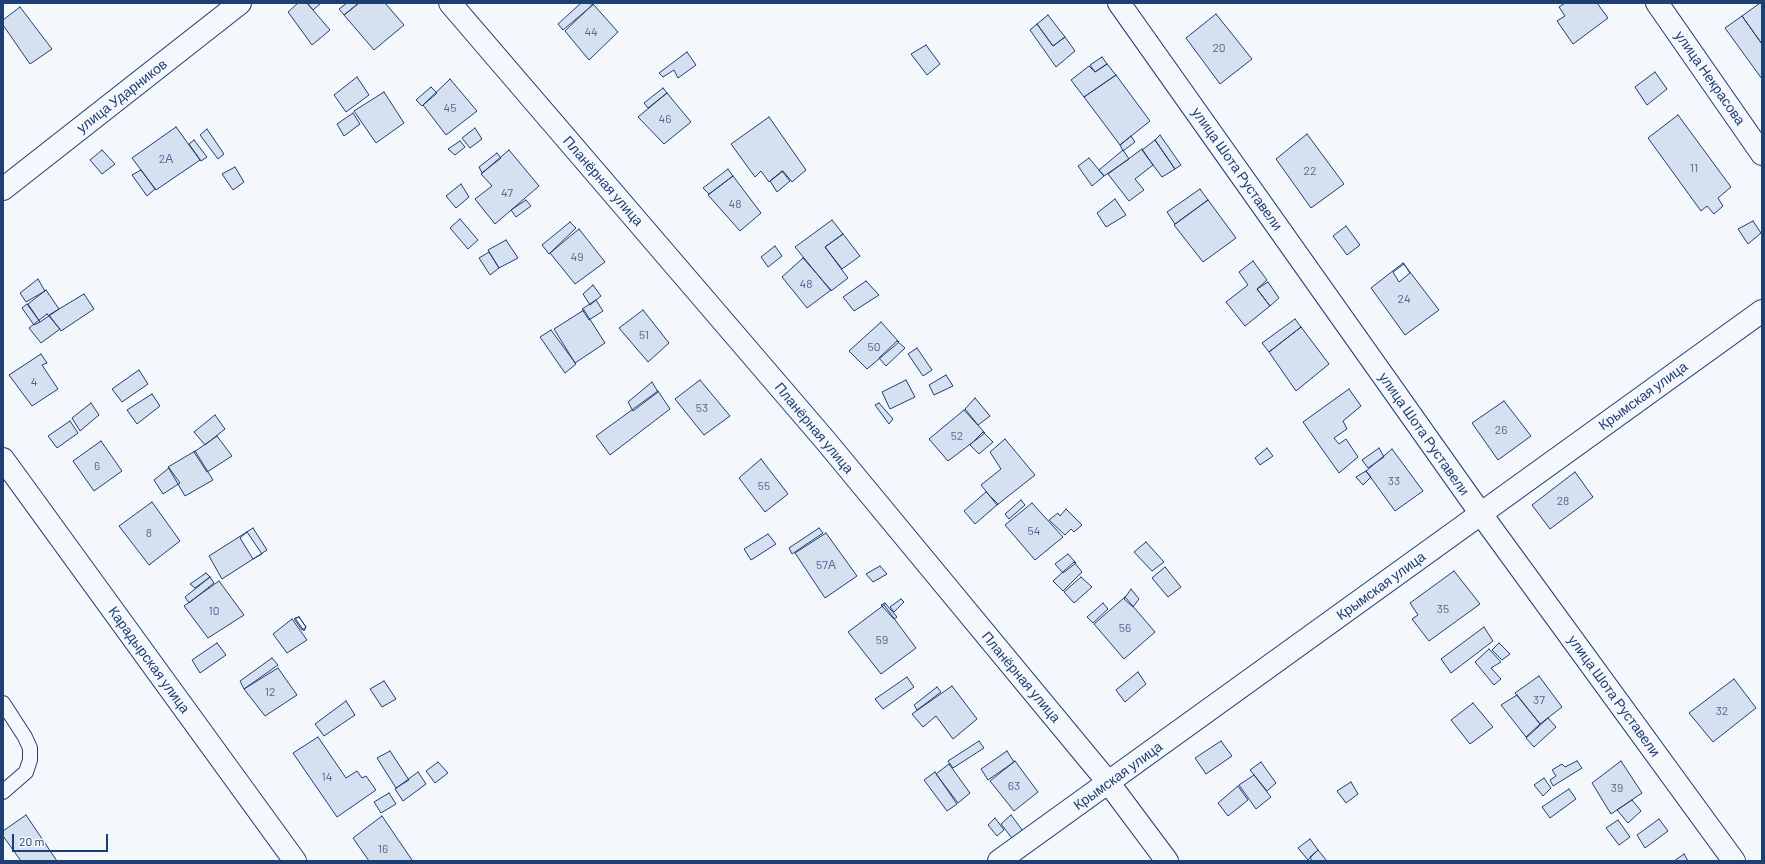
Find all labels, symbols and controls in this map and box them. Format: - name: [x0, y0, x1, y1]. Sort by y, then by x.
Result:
- house number: 44: [584, 25, 598, 39]
- street label: улица Некрасова: [1671, 28, 1749, 128]
- house number: 20: [1212, 41, 1226, 55]
- street label: улица Ударников: [74, 56, 170, 136]
- house number: 45: [444, 101, 456, 115]
- street label: улица Шота Руставели: [1188, 104, 1286, 234]
- house number: 46: [659, 112, 671, 126]
- street label: Планёрная улица: [559, 133, 647, 229]
- house number: 2А: [159, 152, 173, 166]
- house number: 11: [1690, 161, 1698, 175]
- house number: 22: [1304, 164, 1316, 178]
- house number: 47: [501, 186, 513, 200]
- house number: 48: [729, 197, 741, 211]
- house number: 49: [571, 250, 583, 264]
- house number: 48: [800, 277, 812, 291]
- house number: 24: [1397, 292, 1411, 306]
- house number: 51: [639, 328, 649, 342]
- house number: 50: [868, 340, 880, 354]
- street label: Крымская улица: [1595, 358, 1691, 434]
- street label: улица Шота Руставели: [1375, 369, 1473, 499]
- house number: 4: [31, 375, 37, 389]
- street label: Планёрная улица: [771, 379, 857, 477]
- house number: 53: [696, 401, 708, 415]
- house number: 26: [1495, 423, 1507, 437]
- house number: 52: [951, 429, 963, 443]
- house number: 6: [94, 459, 100, 473]
- house number: 33: [1388, 474, 1400, 488]
- house number: 55: [758, 479, 770, 493]
- house number: 28: [1557, 494, 1569, 508]
- house number: 54: [1028, 524, 1040, 538]
- house number: 8: [146, 526, 152, 540]
- street label: Крымская улица: [1333, 548, 1429, 624]
- house number: 57А: [816, 558, 836, 572]
- house number: 35: [1437, 602, 1449, 616]
- street label: Карадырская улица: [105, 603, 193, 717]
- house number: 10: [209, 604, 219, 618]
- house number: 56: [1119, 621, 1131, 635]
- street label: Планёрная улица: [978, 628, 1064, 726]
- street label: улица Шота Руставели: [1564, 632, 1664, 760]
- house number: 59: [876, 633, 888, 647]
- house number: 12: [265, 685, 275, 699]
- house number: 37: [1533, 693, 1545, 707]
- house number: 32: [1716, 704, 1728, 718]
- street label: Крымская улица: [1070, 738, 1166, 814]
- house number: 14: [322, 770, 332, 784]
- house number: 63: [1008, 779, 1020, 793]
- house number: 39: [1611, 781, 1623, 795]
- scale bar: [14, 826, 110, 852]
- text: 20 m: [19, 834, 45, 848]
- house number: 16: [378, 842, 388, 856]

